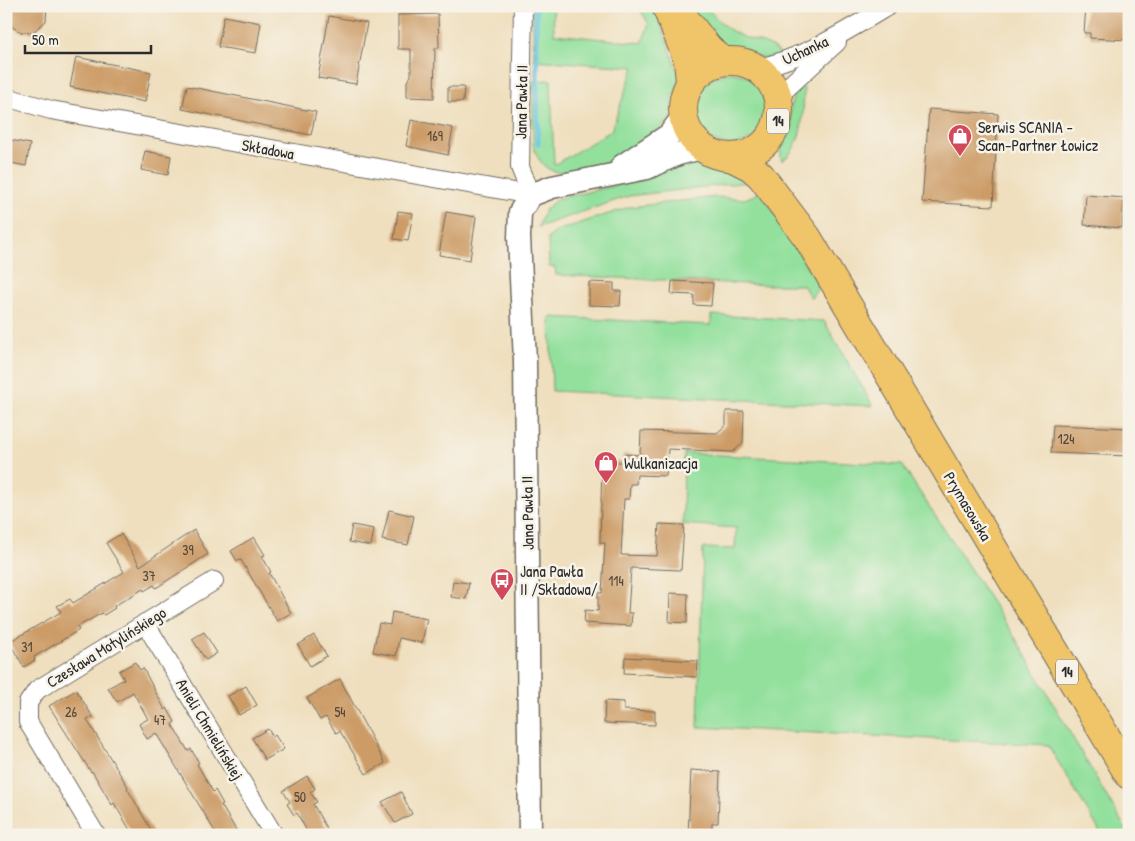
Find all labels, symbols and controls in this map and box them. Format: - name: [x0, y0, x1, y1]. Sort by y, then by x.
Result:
- scale bar: [25, 22, 151, 54]
- text: 50 m: [32, 29, 59, 50]
- street label: Uchanka: [779, 30, 831, 70]
- street label: Jana Pawła II: [509, 65, 533, 139]
- road number: 14: [767, 108, 789, 134]
- place label: Serwis SCANIA - Scan-Partner Łowicz: [978, 116, 1098, 156]
- shop icon: Serwis SCANIA - Scan-Partner Łowicz: [947, 123, 973, 157]
- house number: 169: [427, 126, 443, 145]
- street label: Składowa: [240, 134, 296, 164]
- house number: 124: [1058, 429, 1074, 448]
- shop icon: Wulkanizacja: [593, 450, 619, 484]
- place label: Wulkanizacja: [624, 452, 698, 474]
- street label: Prymasowska: [939, 467, 997, 545]
- street label: Jana Pawła II: [515, 476, 539, 550]
- house number: 39: [182, 540, 194, 559]
- place label: Jana Pawła II /Składowa/: [520, 560, 598, 600]
- house number: 37: [142, 566, 156, 585]
- bus stop icon: Jana Pawła II /Składowa/: [489, 567, 515, 601]
- house number: 114: [608, 571, 624, 590]
- street label: Czesława Motylińskiego: [42, 601, 171, 693]
- house number: 31: [21, 637, 33, 656]
- road number: 14: [1056, 660, 1078, 684]
- street label: Anieli Chmielińskiej: [171, 674, 249, 784]
- house number: 26: [65, 702, 77, 721]
- house number: 54: [334, 702, 346, 721]
- house number: 47: [154, 710, 166, 729]
- house number: 50: [294, 787, 306, 806]

